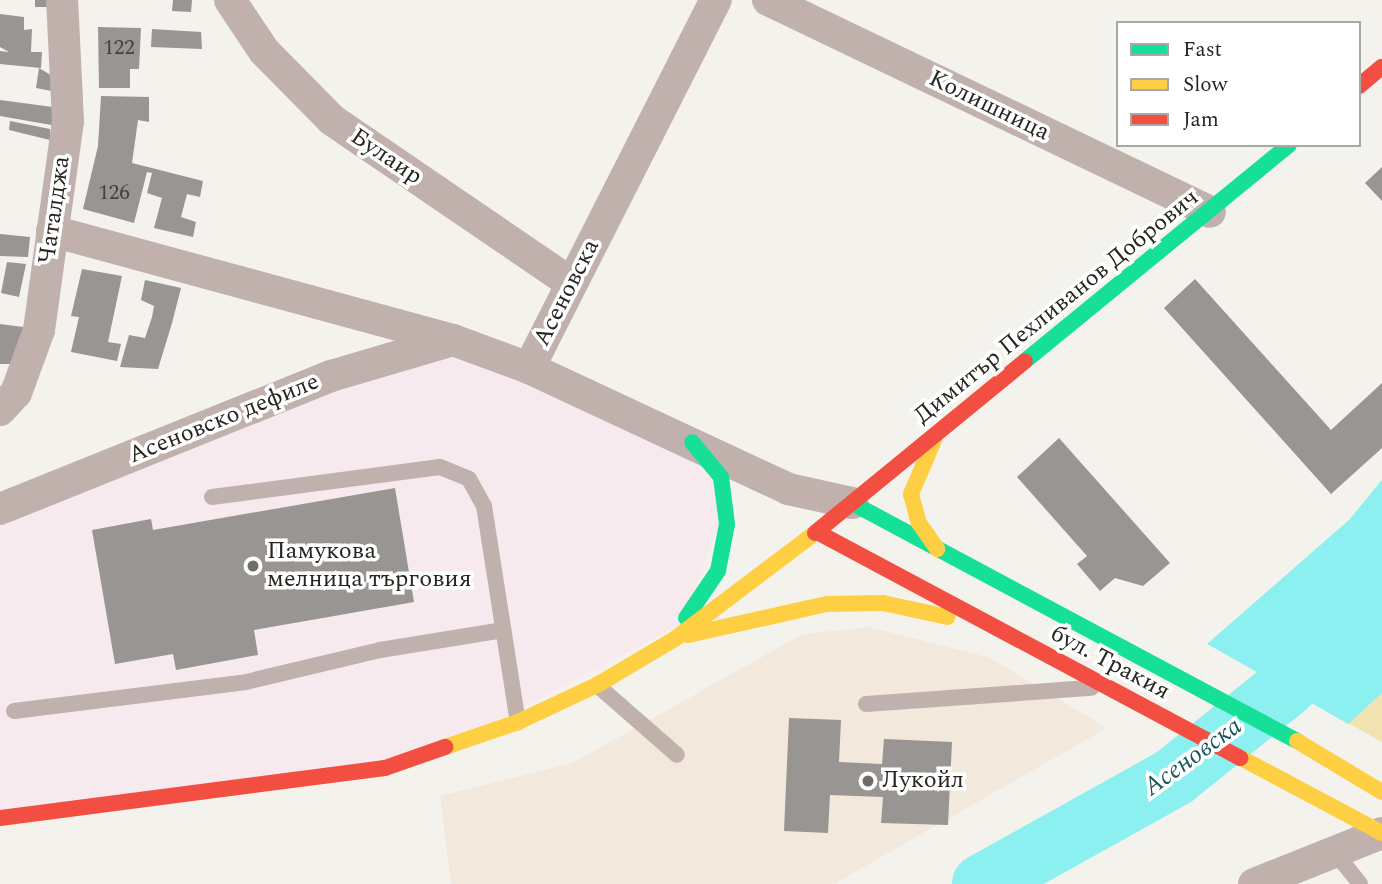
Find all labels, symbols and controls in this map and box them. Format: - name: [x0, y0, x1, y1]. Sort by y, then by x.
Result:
- legend: [1116, 21, 1361, 147]
- text: Fast: [1183, 34, 1222, 66]
- house number: 122: [103, 35, 135, 61]
- street label: Колишница: [924, 64, 1054, 148]
- text: Slow: [1183, 69, 1227, 101]
- text: Jam: [1183, 104, 1219, 136]
- street label: Булаир: [345, 123, 427, 191]
- street label: Чаталджа: [33, 154, 77, 266]
- house number: 126: [98, 180, 130, 206]
- street label: Димитър Пехливанов Добрович: [909, 183, 1205, 431]
- street label: Асеновска: [528, 235, 606, 351]
- street label: Асеновско дефиле: [125, 368, 323, 470]
- place label: Памукова мелница търговия: [267, 538, 472, 594]
- marker: Памукова мелница търговия: [245, 558, 261, 574]
- street label: бул. Тракия: [1046, 620, 1174, 706]
- water label: Асеновска: [1138, 711, 1248, 803]
- place label: Лукойл: [882, 767, 964, 795]
- marker: Лукойл: [860, 773, 876, 789]

